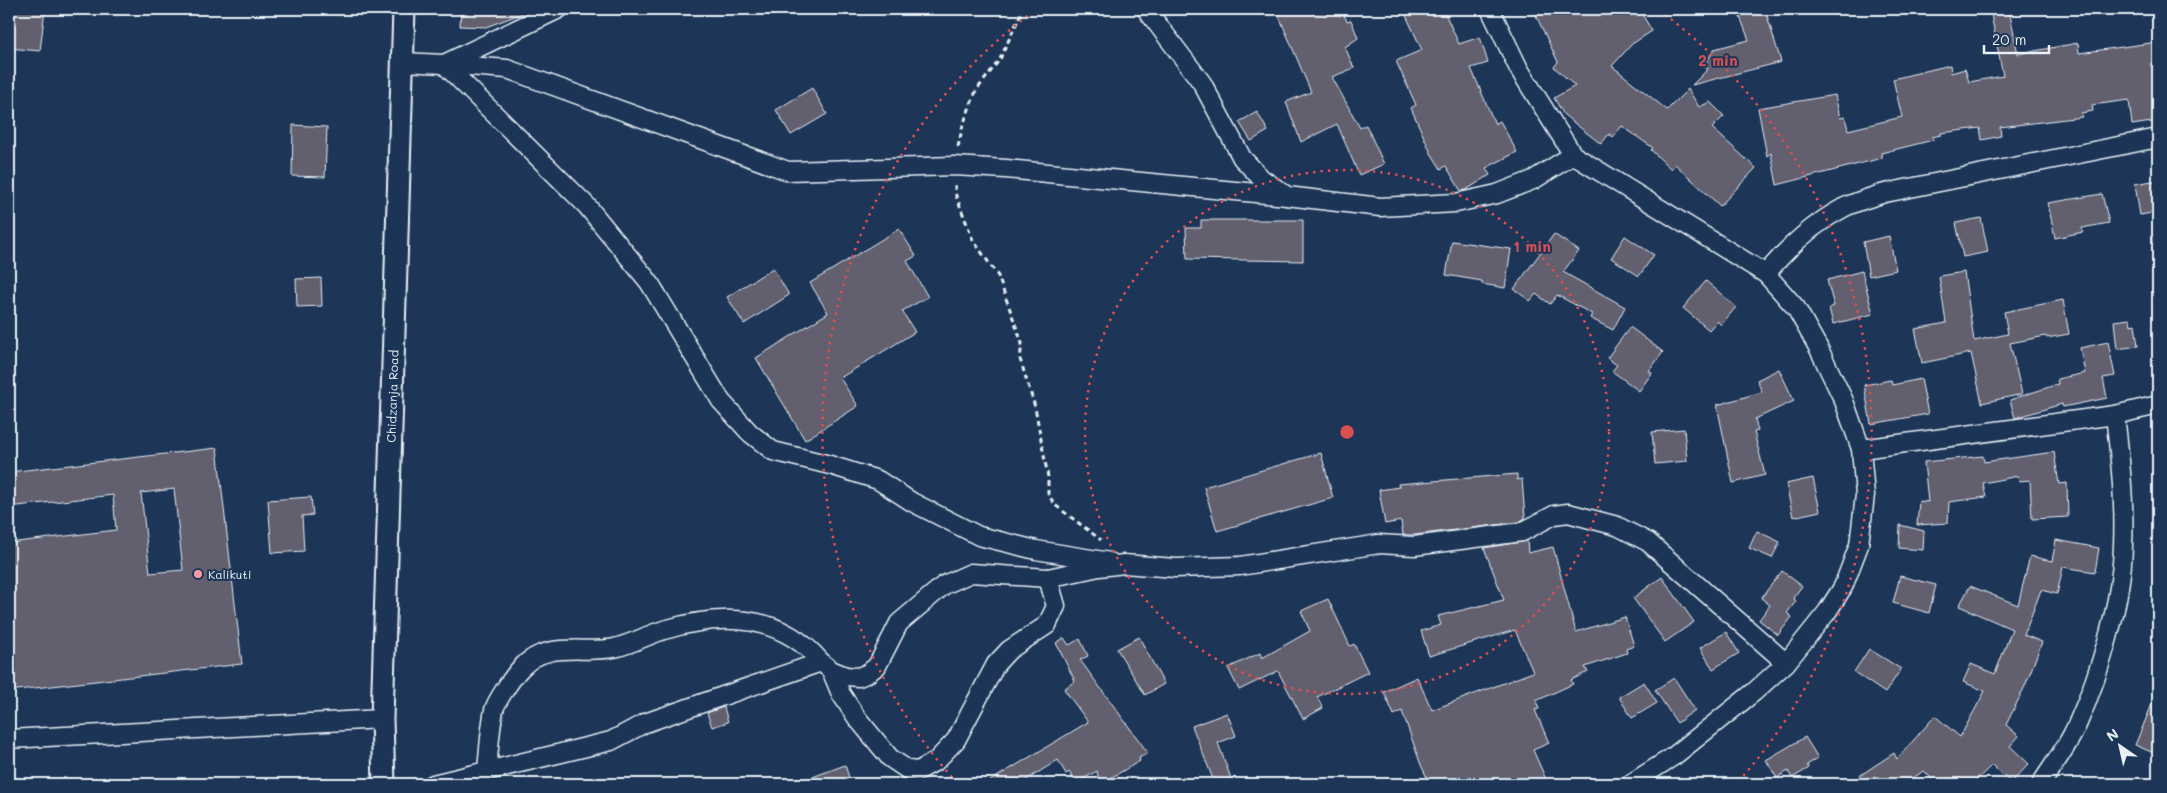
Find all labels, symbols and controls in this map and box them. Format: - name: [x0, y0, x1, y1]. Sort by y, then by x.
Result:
- scale bar: [1984, 22, 2050, 54]
- text: 20 m: [1992, 29, 2026, 49]
- text: 2 min: [1698, 50, 1738, 70]
- text: 1 min: [1513, 236, 1551, 256]
- street label: Chidzanja Road: [383, 349, 401, 443]
- centre of rings: [1338, 423, 1356, 441]
- place label: Kalikuti: [208, 566, 251, 582]
- marker: Kalikuti: [192, 568, 204, 580]
- north arrow: [2094, 720, 2144, 770]
- text: N: [2103, 724, 2122, 746]

